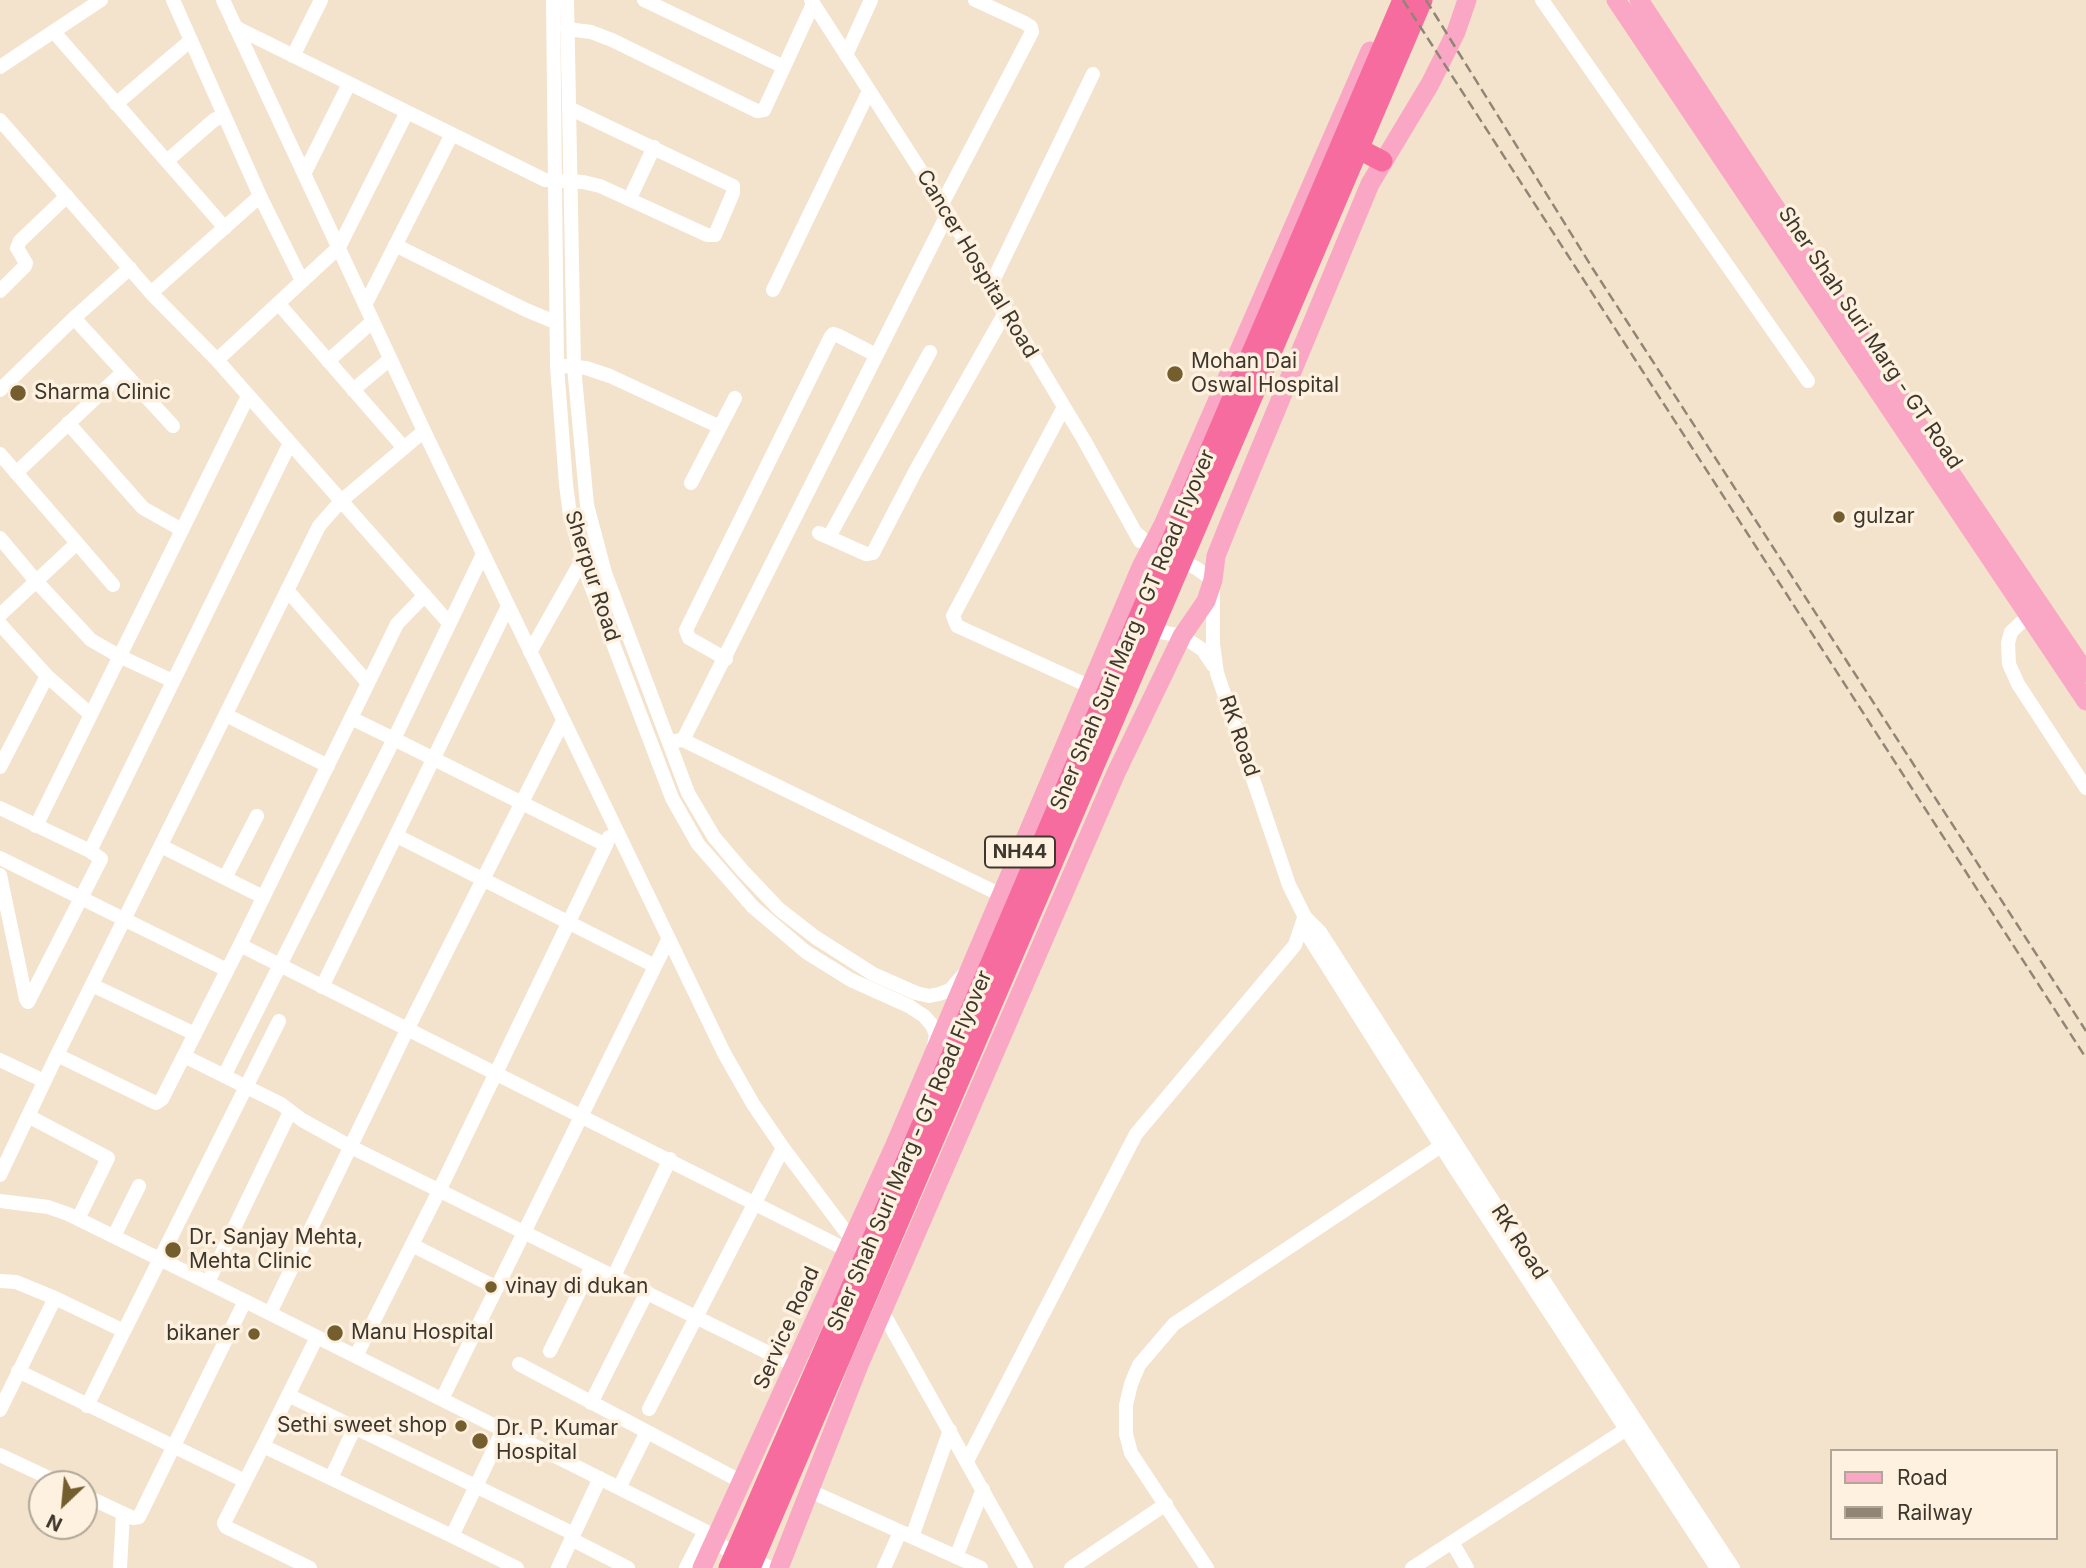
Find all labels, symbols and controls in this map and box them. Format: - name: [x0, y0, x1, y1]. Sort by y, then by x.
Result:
- street label: Cancer Hospital Road: [911, 165, 1043, 363]
- street label: Sher Shah Suri Marg - GT Road: [1773, 202, 1967, 474]
- place label: Mohan Dai Oswal Hospital: [1191, 349, 1339, 399]
- marker: Mohan Dai Oswal Hospital: [1165, 364, 1185, 384]
- place label: Sharma Clinic: [34, 380, 171, 406]
- marker: Sharma Clinic: [8, 383, 28, 403]
- street label: Sher Shah Suri Marg - GT Road Flyover: [1045, 446, 1221, 814]
- place label: gulzar: [1853, 504, 1915, 530]
- street label: Sherpur Road: [559, 507, 625, 645]
- marker: gulzar: [1831, 509, 1847, 525]
- street label: RK Road: [1213, 692, 1265, 780]
- road number: NH44: [985, 836, 1055, 867]
- street label: Sher Shah Suri Marg - GT Road Flyover: [822, 967, 998, 1335]
- street label: RK Road: [1486, 1200, 1552, 1284]
- place label: Dr. Sanjay Mehta, Mehta Clinic: [189, 1225, 363, 1275]
- marker: Dr. Sanjay Mehta, Mehta Clinic: [163, 1240, 183, 1260]
- street label: Service Road: [749, 1263, 825, 1393]
- place label: vinay di dukan: [505, 1274, 648, 1300]
- marker: vinay di dukan: [483, 1279, 499, 1295]
- place label: Manu Hospital: [351, 1320, 494, 1346]
- place label: bikaner: [166, 1321, 240, 1347]
- marker: Manu Hospital: [325, 1323, 345, 1343]
- marker: bikaner: [246, 1326, 262, 1342]
- place label: Sethi sweet shop: [277, 1413, 447, 1439]
- place label: Dr. P. Kumar Hospital: [496, 1416, 618, 1466]
- marker: Sethi sweet shop: [453, 1418, 469, 1434]
- marker: Dr. P. Kumar Hospital: [470, 1431, 490, 1451]
- legend: [1830, 1449, 2058, 1540]
- text: Road: [1897, 1465, 1948, 1490]
- north arrow: [28, 1470, 98, 1540]
- text: Railway: [1897, 1500, 1973, 1525]
- text: N: [43, 1509, 66, 1536]

